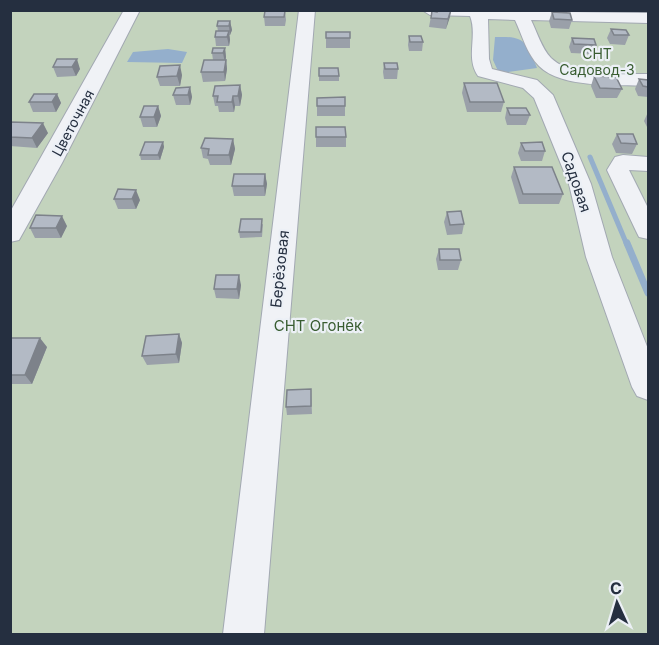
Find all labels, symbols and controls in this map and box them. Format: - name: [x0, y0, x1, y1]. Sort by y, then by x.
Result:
- park label: СНТ Садовод-3: [559, 45, 635, 78]
- street label: Цветочная: [48, 87, 97, 159]
- street label: Садовая: [557, 149, 596, 215]
- street label: Берёзовая: [266, 229, 293, 309]
- park label: СНТ Огонёк: [274, 316, 362, 335]
- north arrow: [587, 573, 647, 633]
- text: С: [609, 578, 623, 598]

